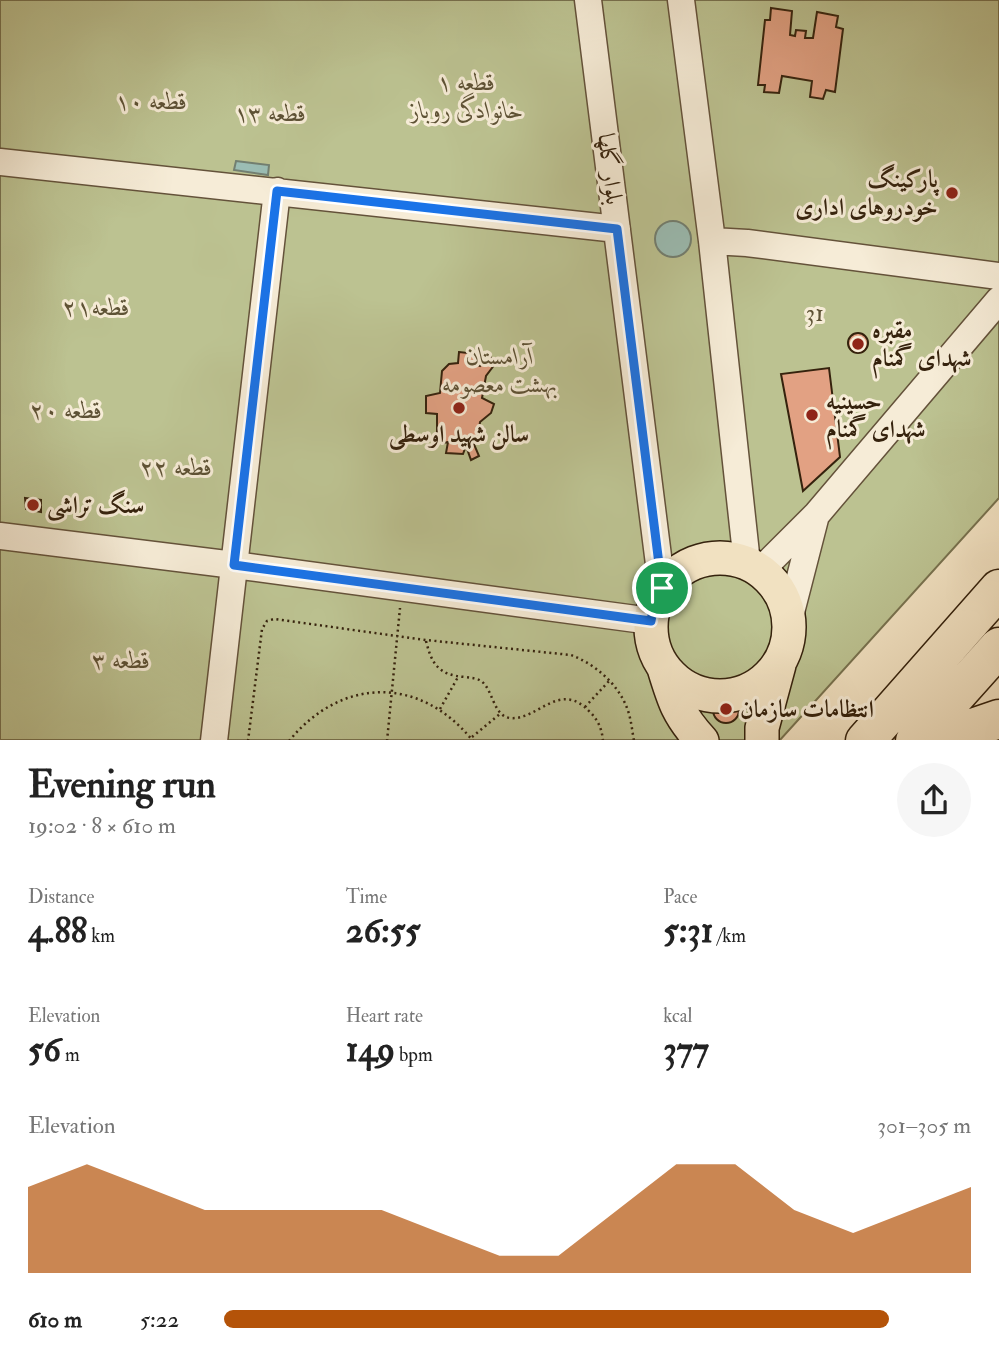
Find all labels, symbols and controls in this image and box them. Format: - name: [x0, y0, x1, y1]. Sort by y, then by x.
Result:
- park label: قطعه ۱ خانوادگی روباز: [408, 67, 524, 126]
- park label: قطعه ۱۰: [116, 86, 188, 117]
- park label: قطعه ۱۳: [235, 98, 307, 129]
- street label: بلوار گلها: [590, 132, 630, 206]
- place label: پارکینگ خودروهای اداری: [795, 163, 939, 223]
- marker: پارکینگ خودروهای اداری: [944, 185, 960, 201]
- park label: قطعه۲۱: [64, 292, 130, 323]
- park label: 31: [806, 298, 824, 329]
- place label: مقبره شهدای گمنام: [872, 315, 972, 379]
- marker: مقبره شهدای گمنام: [850, 336, 866, 352]
- park label: آرامستان بهشت معصومه: [443, 341, 557, 400]
- place label: حسینیه شهدای گمنام: [826, 386, 926, 450]
- park label: قطعه ۲۰: [31, 395, 103, 426]
- marker: سالن شهید اوسطی: [451, 400, 467, 416]
- marker: حسینیه شهدای گمنام: [804, 407, 820, 423]
- place label: سالن شهید اوسطی: [389, 419, 529, 450]
- park label: قطعه ۲۲: [141, 452, 213, 483]
- place label: سنگ تراشی: [47, 489, 144, 522]
- marker: سنگ تراشی: [25, 497, 41, 513]
- pin: [632, 558, 692, 618]
- icon: arrive: [643, 569, 681, 607]
- park label: قطعه ۳: [92, 645, 151, 676]
- place label: انتظامات سازمان: [740, 694, 874, 725]
- marker: انتظامات سازمان: [718, 701, 734, 717]
- text: Evening run: [28, 761, 216, 809]
- button: share: [897, 763, 971, 837]
- text: 19:02 · 8 × 610 m: [28, 811, 176, 840]
- text: Distance: [28, 885, 94, 909]
- text: Time: [346, 885, 387, 909]
- text: Pace: [663, 885, 697, 909]
- text: 4.88: [28, 909, 87, 953]
- text: 26:55: [346, 909, 420, 953]
- text: 5:31: [663, 909, 713, 953]
- text: km: [87, 924, 115, 948]
- text: /km: [713, 924, 746, 948]
- text: Elevation: [28, 1004, 100, 1028]
- text: Heart rate: [346, 1004, 423, 1028]
- text: kcal: [663, 1004, 692, 1028]
- text: 56: [28, 1028, 61, 1072]
- text: 149: [346, 1028, 395, 1072]
- text: 377: [663, 1028, 709, 1072]
- text: m: [61, 1043, 80, 1067]
- text: bpm: [395, 1043, 433, 1067]
- text: Elevation: [28, 1111, 116, 1140]
- text: 301–305 m: [877, 1111, 971, 1140]
- text: 610 m: [28, 1305, 82, 1334]
- text: 5:22: [140, 1305, 179, 1334]

